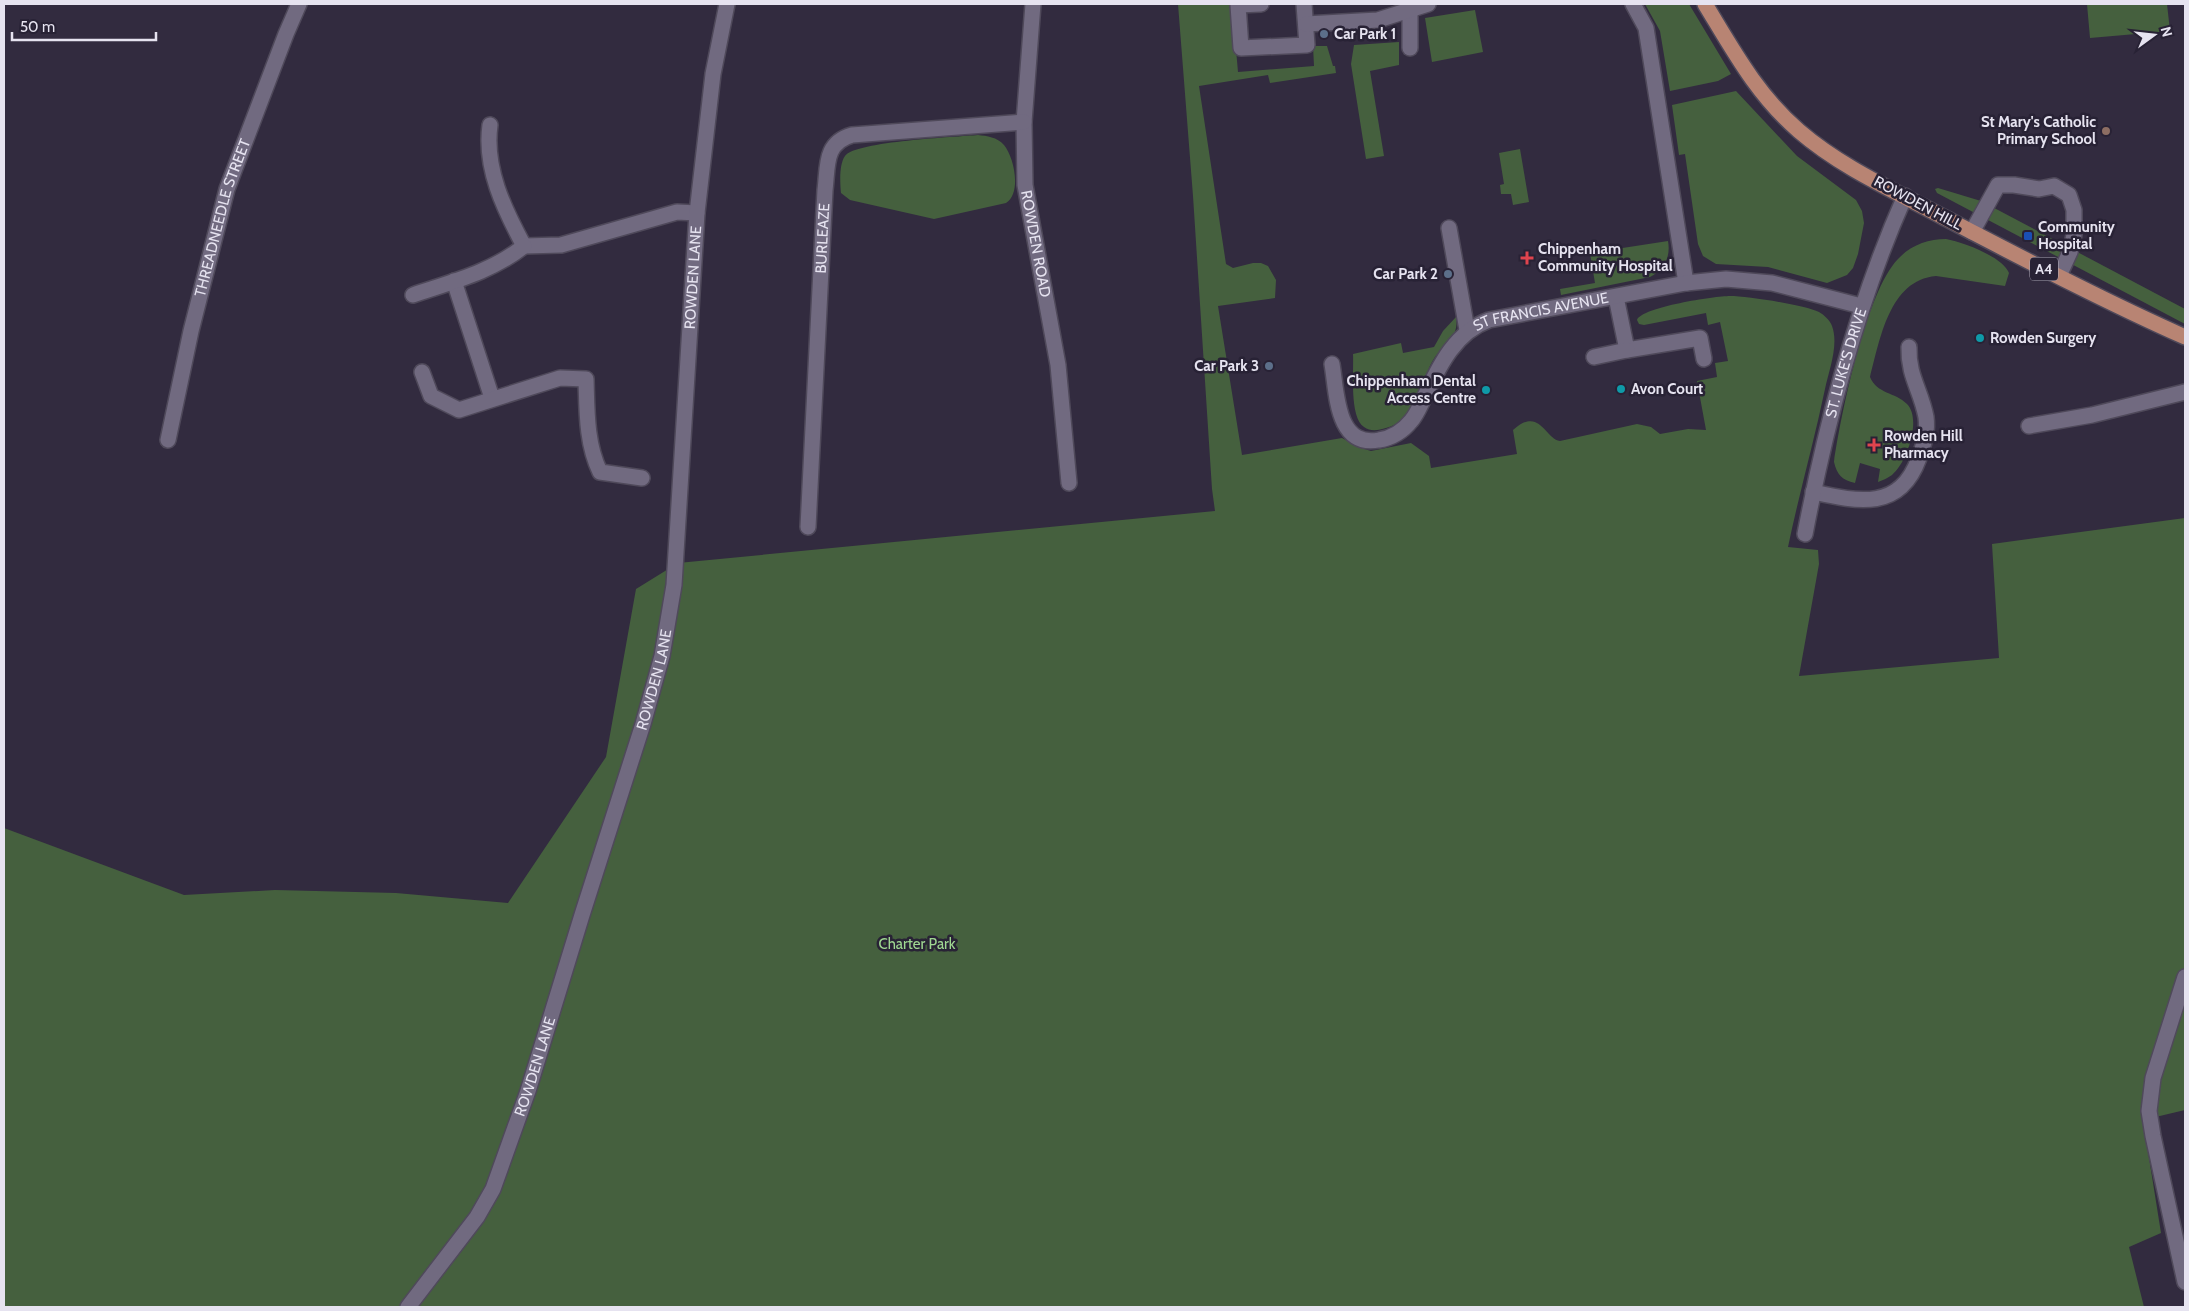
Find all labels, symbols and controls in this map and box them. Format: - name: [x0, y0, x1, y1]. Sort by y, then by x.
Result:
- scale bar: [12, 10, 156, 42]
- north arrow: [2129, 10, 2179, 60]
- text: 50 m: [20, 18, 55, 36]
- place label: Car Park 1: [1334, 25, 1396, 43]
- text: N: [2157, 25, 2177, 39]
- marker: Car Park 1: [1318, 28, 1330, 40]
- place label: St Mary's Catholic Primary School: [1981, 113, 2096, 148]
- marker: St Mary's Catholic Primary School: [2100, 125, 2112, 137]
- street label: THREADNEEDLE STREET: [191, 136, 254, 299]
- street label: ROWDEN HILL: [1871, 172, 1966, 234]
- street label: ROWDEN ROAD: [1017, 189, 1054, 299]
- street label: BURLEAZE: [812, 203, 833, 274]
- place label: Community Hospital: [2038, 218, 2116, 253]
- street label: ROWDEN LANE: [681, 225, 705, 330]
- marker: Community Hospital: [2022, 230, 2034, 242]
- place label: Chippenham Community Hospital: [1538, 240, 1673, 275]
- marker: Chippenham Community Hospital: [1520, 251, 1534, 265]
- road number: A4: [2030, 258, 2058, 280]
- place label: Car Park 2: [1373, 265, 1438, 283]
- marker: Car Park 2: [1442, 268, 1454, 280]
- street label: ST FRANCIS AVENUE: [1470, 289, 1610, 335]
- street label: ST. LUKE'S DRIVE: [1822, 306, 1870, 420]
- place label: Rowden Surgery: [1990, 329, 2097, 347]
- marker: Rowden Surgery: [1974, 332, 1986, 344]
- place label: Car Park 3: [1194, 357, 1259, 375]
- marker: Car Park 3: [1263, 360, 1275, 372]
- place label: Chippenham Dental Access Centre: [1346, 372, 1476, 407]
- place label: Avon Court: [1631, 380, 1703, 398]
- marker: Avon Court: [1615, 383, 1627, 395]
- marker: Chippenham Dental Access Centre: [1480, 384, 1492, 396]
- place label: Rowden Hill Pharmacy: [1884, 427, 1963, 462]
- marker: Rowden Hill Pharmacy: [1868, 439, 1880, 451]
- street label: ROWDEN LANE: [633, 628, 675, 733]
- park label: Charter Park: [878, 935, 956, 953]
- street label: ROWDEN LANE: [511, 1015, 559, 1119]

